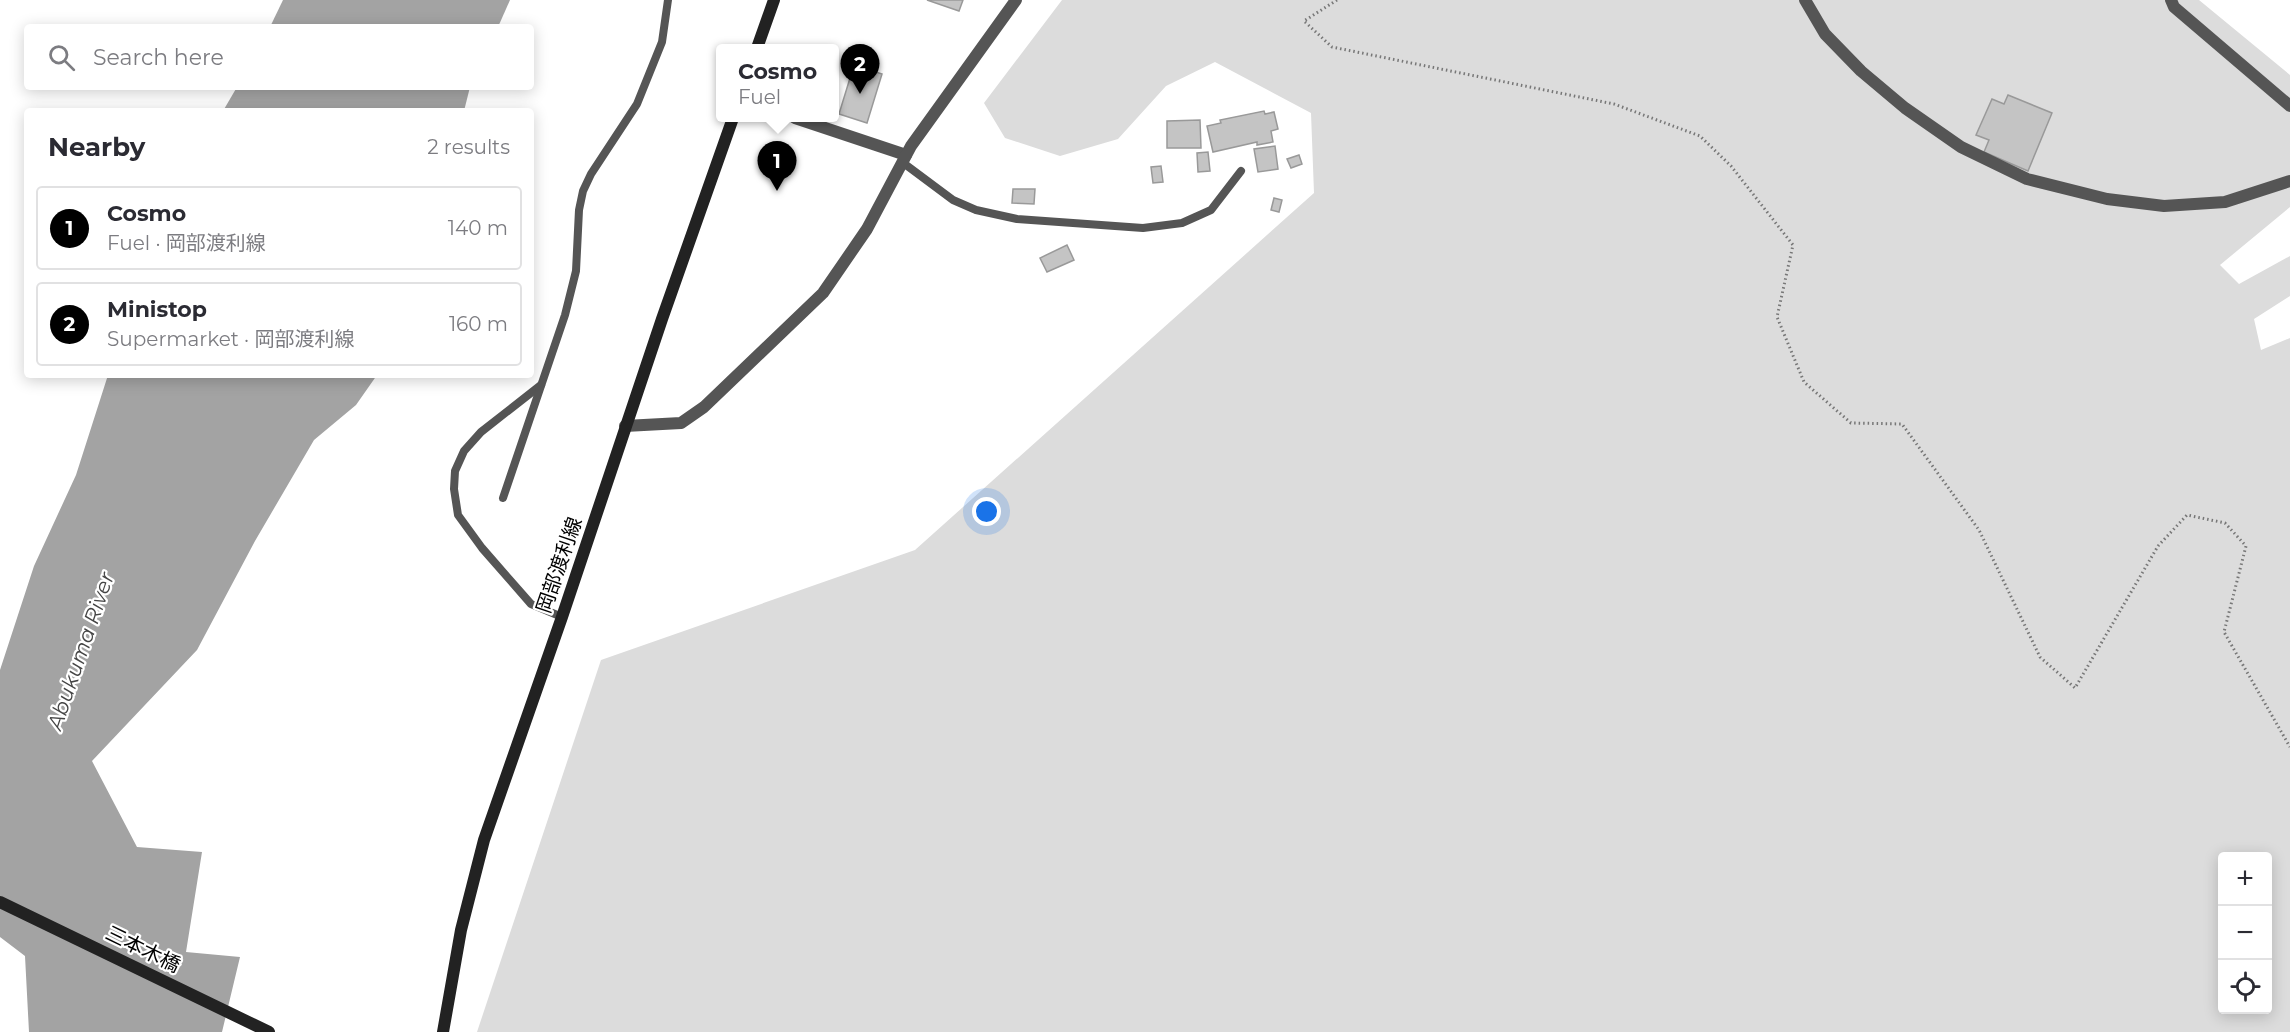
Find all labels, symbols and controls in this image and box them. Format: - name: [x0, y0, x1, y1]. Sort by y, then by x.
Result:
- search box: [24, 24, 534, 90]
- icon: search: [45, 41, 78, 74]
- text: Search here: [93, 44, 224, 71]
- popup: [716, 44, 839, 122]
- pin: 2: [840, 44, 880, 94]
- text: Cosmo: [738, 58, 817, 85]
- text: Fuel: [738, 85, 781, 109]
- text: Nearby: [48, 131, 145, 163]
- text: 2 results: [427, 135, 510, 159]
- pin: 1: [758, 142, 796, 191]
- text: Cosmo: [107, 200, 186, 227]
- text: 1: [66, 216, 73, 240]
- text: 140 m: [448, 216, 508, 240]
- text: Fuel · 岡部渡利線: [107, 231, 266, 255]
- text: Ministop: [107, 296, 207, 323]
- text: 2: [64, 312, 75, 336]
- text: 160 m: [449, 312, 508, 336]
- text: Supermarket · 岡部渡利線: [107, 327, 354, 351]
- your location: [972, 497, 1001, 526]
- street label: 岡部渡利線: [531, 514, 587, 616]
- water label: Abukuma River: [41, 568, 119, 735]
- map controls: [2218, 852, 2272, 1014]
- button: +: [2218, 852, 2272, 906]
- button: −: [2218, 906, 2272, 960]
- street label: 三本木橋: [102, 921, 184, 977]
- button: locate: [2218, 960, 2272, 1014]

